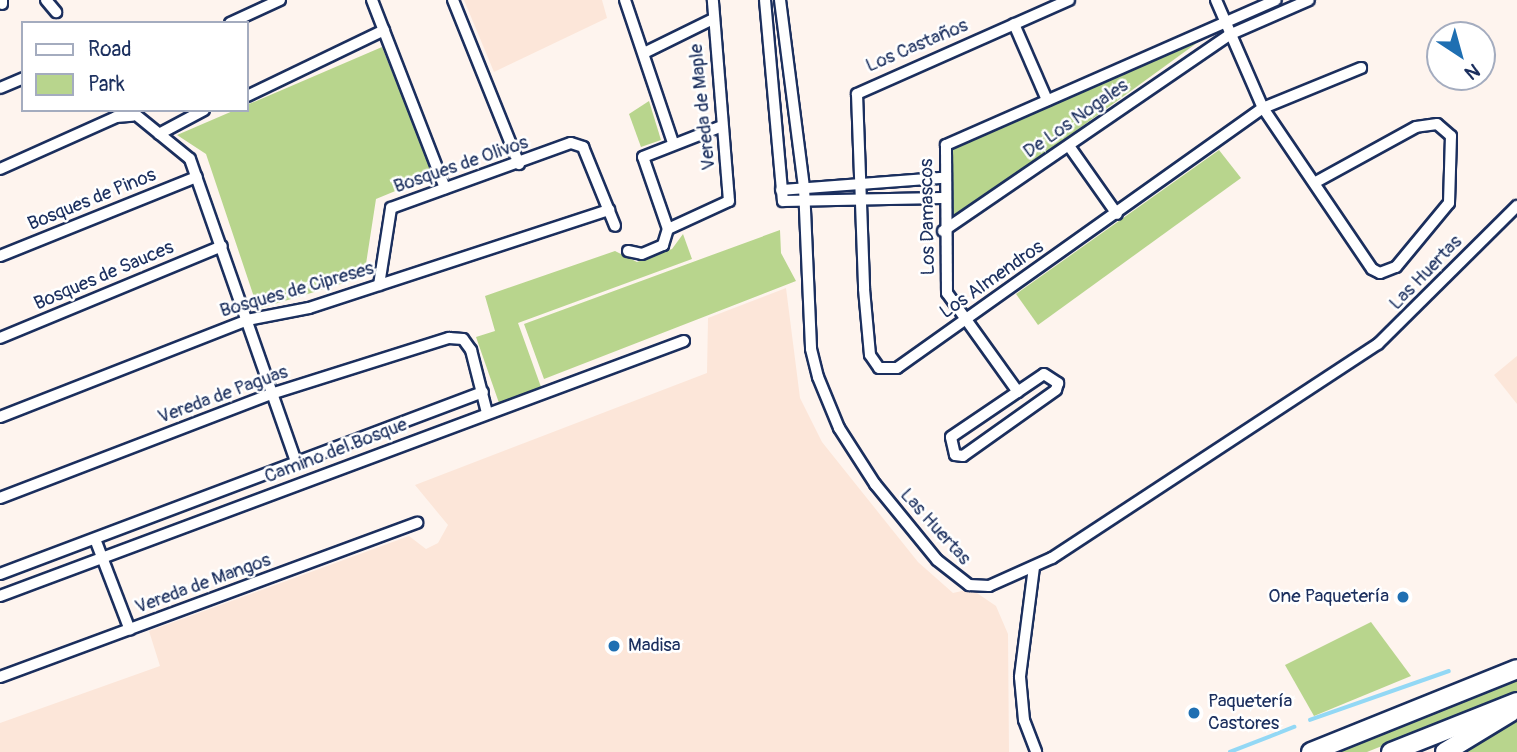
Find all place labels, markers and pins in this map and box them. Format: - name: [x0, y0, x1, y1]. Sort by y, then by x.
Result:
- place label: One Paquetería: [1268, 586, 1389, 608]
- marker: One Paquetería: [1395, 589, 1411, 605]
- place label: Madisa: [628, 635, 681, 657]
- marker: Madisa: [606, 638, 622, 654]
- place label: Paquetería Castores: [1208, 691, 1292, 735]
- marker: Paquetería Castores: [1186, 705, 1202, 721]

